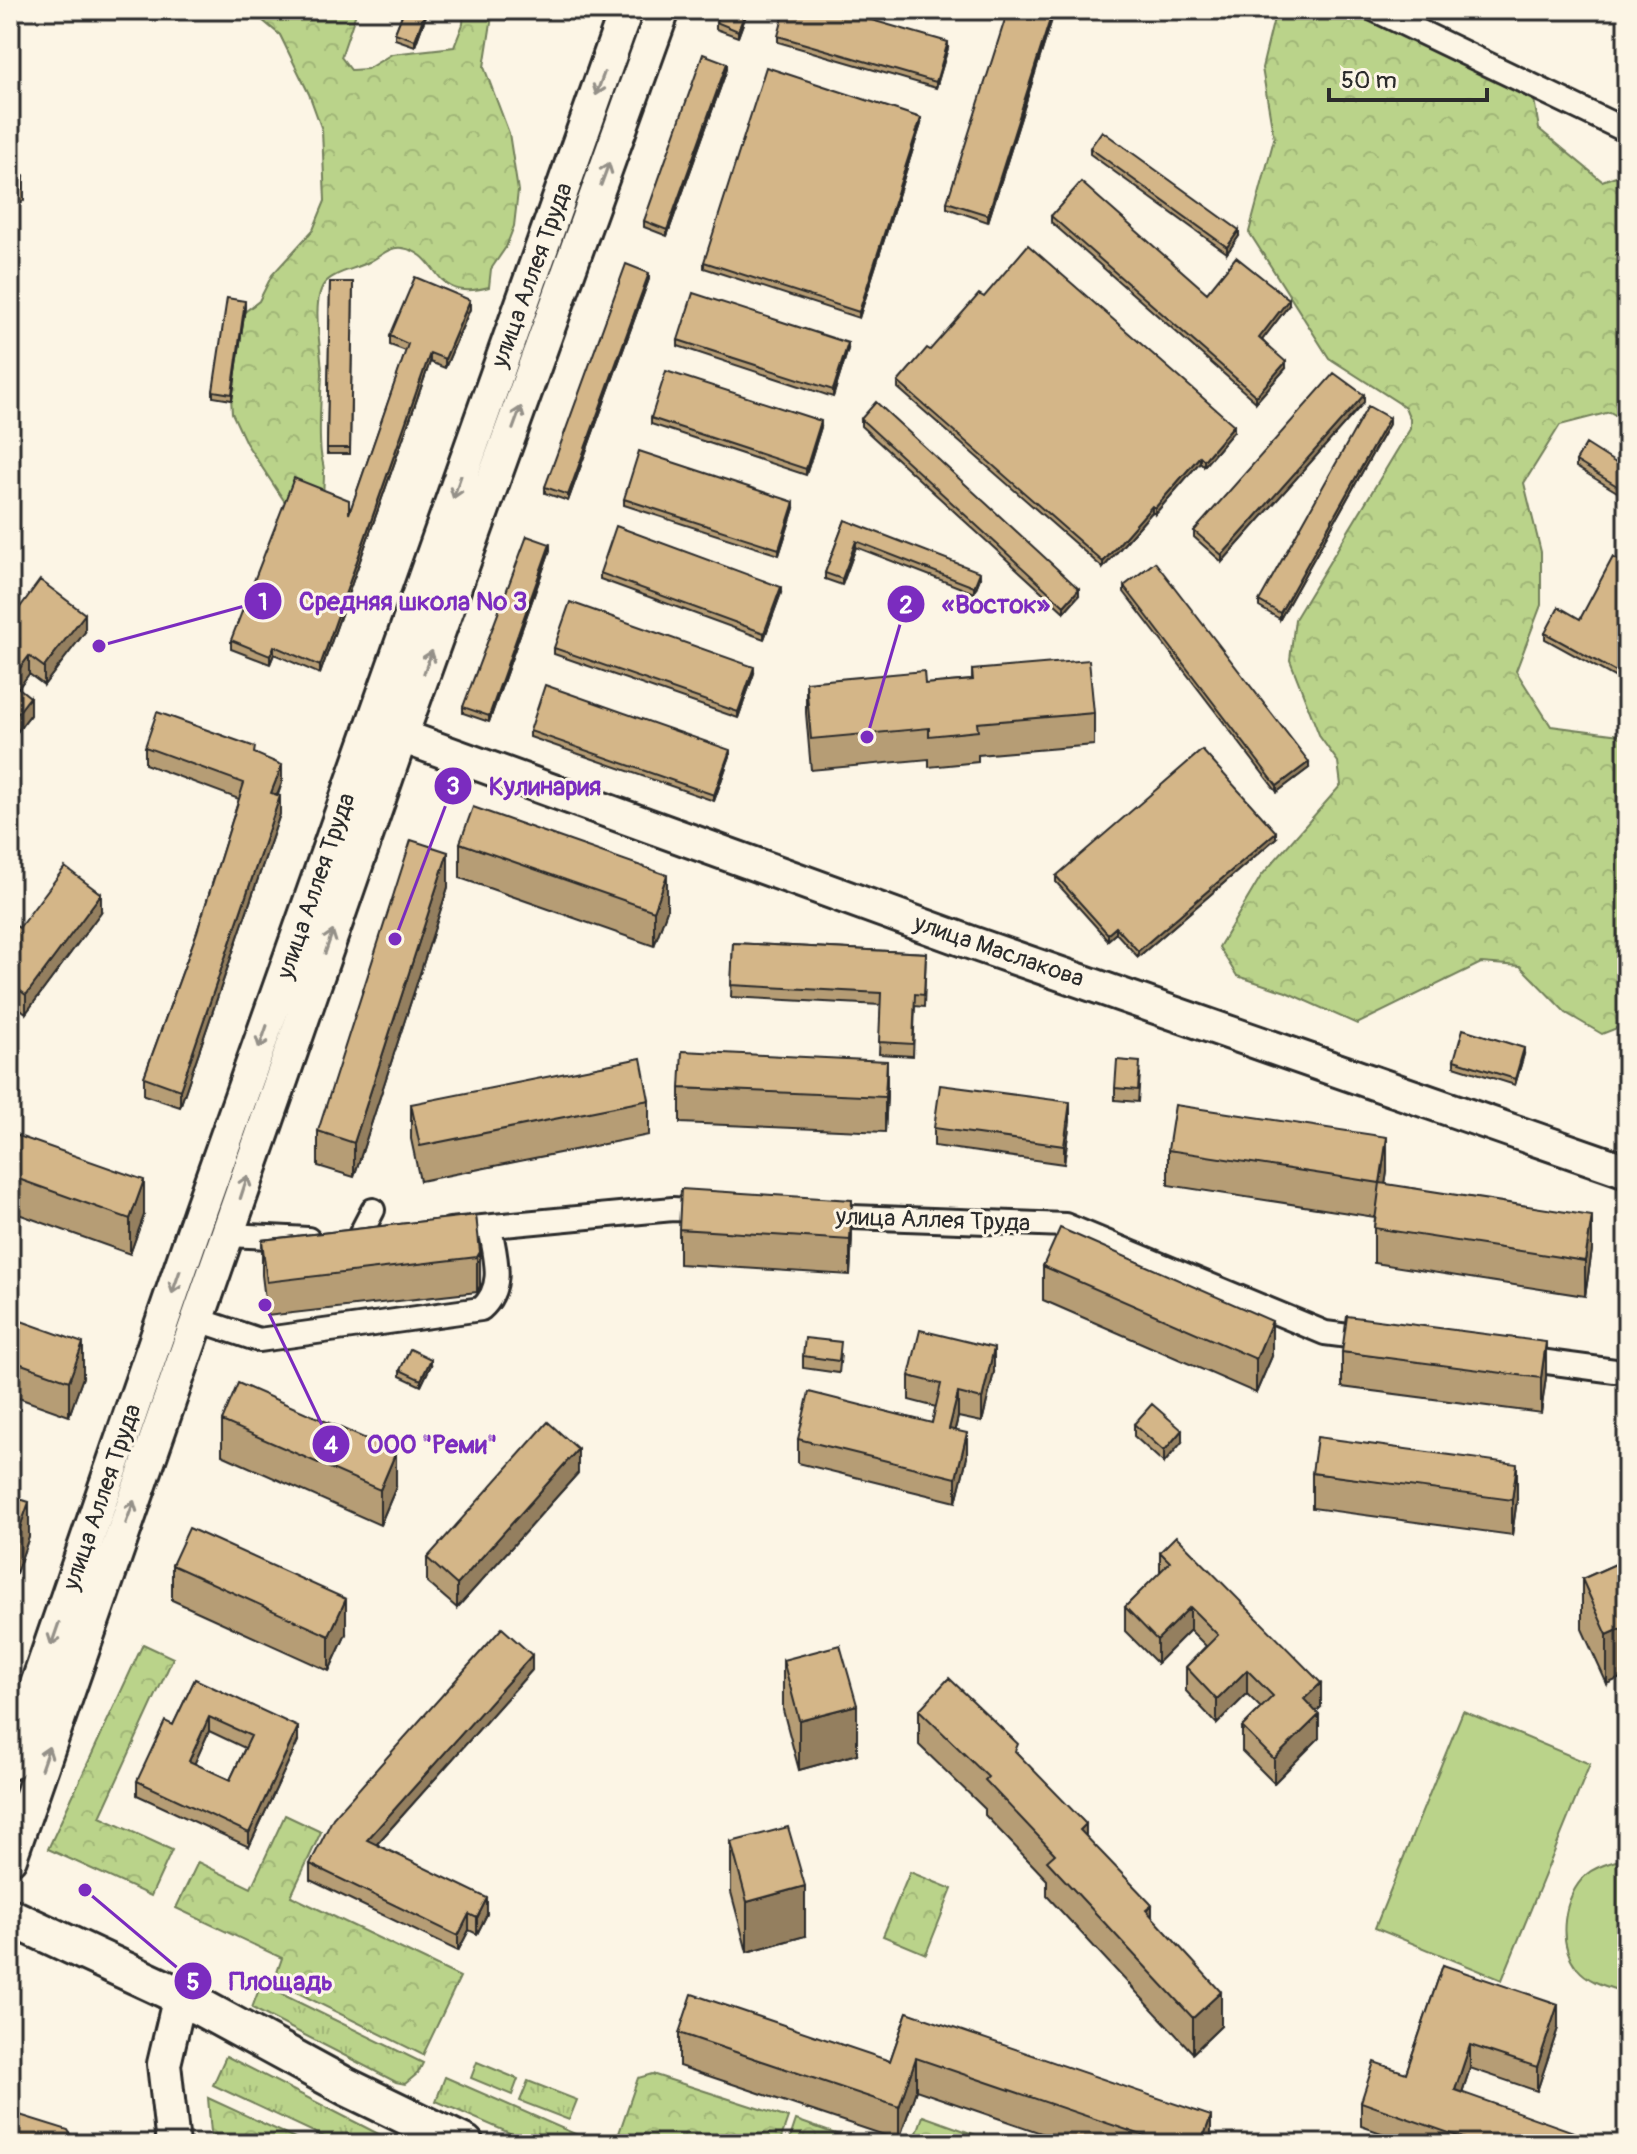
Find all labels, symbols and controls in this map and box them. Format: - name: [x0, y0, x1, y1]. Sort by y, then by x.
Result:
- scale bar: [1329, 52, 1487, 102]
- text: 50 m: [1341, 66, 1397, 95]
- one-way arrow: [592, 71, 607, 96]
- one-way arrow: [599, 162, 613, 186]
- street label: улица Аллея Труда: [485, 179, 579, 372]
- one-way arrow: [510, 406, 525, 431]
- one-way arrow: [449, 474, 464, 499]
- callout: Средняя школа № 3: [243, 576, 544, 626]
- callout: «Восток»: [886, 579, 1066, 629]
- text: Средняя школа № 3: [299, 586, 527, 618]
- text: 1: [258, 588, 268, 617]
- text: «Восток»: [942, 589, 1051, 621]
- text: 2: [899, 591, 913, 620]
- one-way arrow: [422, 651, 436, 675]
- callout: Кулинария: [433, 761, 618, 811]
- text: Кулинария: [489, 771, 601, 803]
- text: 3: [446, 772, 460, 801]
- street label: улица Аллея Труда: [270, 789, 361, 984]
- street label: улица Маслакова: [909, 908, 1088, 994]
- one-way arrow: [323, 930, 338, 955]
- one-way arrow: [254, 1024, 269, 1049]
- one-way arrow: [237, 1175, 252, 1201]
- street label: улица Аллея Труда: [834, 1202, 1031, 1238]
- one-way arrow: [168, 1269, 183, 1294]
- street label: улица Аллея Труда: [56, 1400, 147, 1595]
- callout: ООО "Реми": [311, 1419, 514, 1469]
- text: ООО "Реми": [367, 1429, 497, 1461]
- text: 4: [324, 1431, 338, 1460]
- one-way arrow: [123, 1500, 138, 1525]
- one-way arrow: [46, 1621, 61, 1646]
- one-way arrow: [38, 1745, 53, 1770]
- callout: Площадь: [173, 1956, 349, 2006]
- text: Площадь: [229, 1966, 333, 1998]
- text: 5: [186, 1968, 200, 1997]

